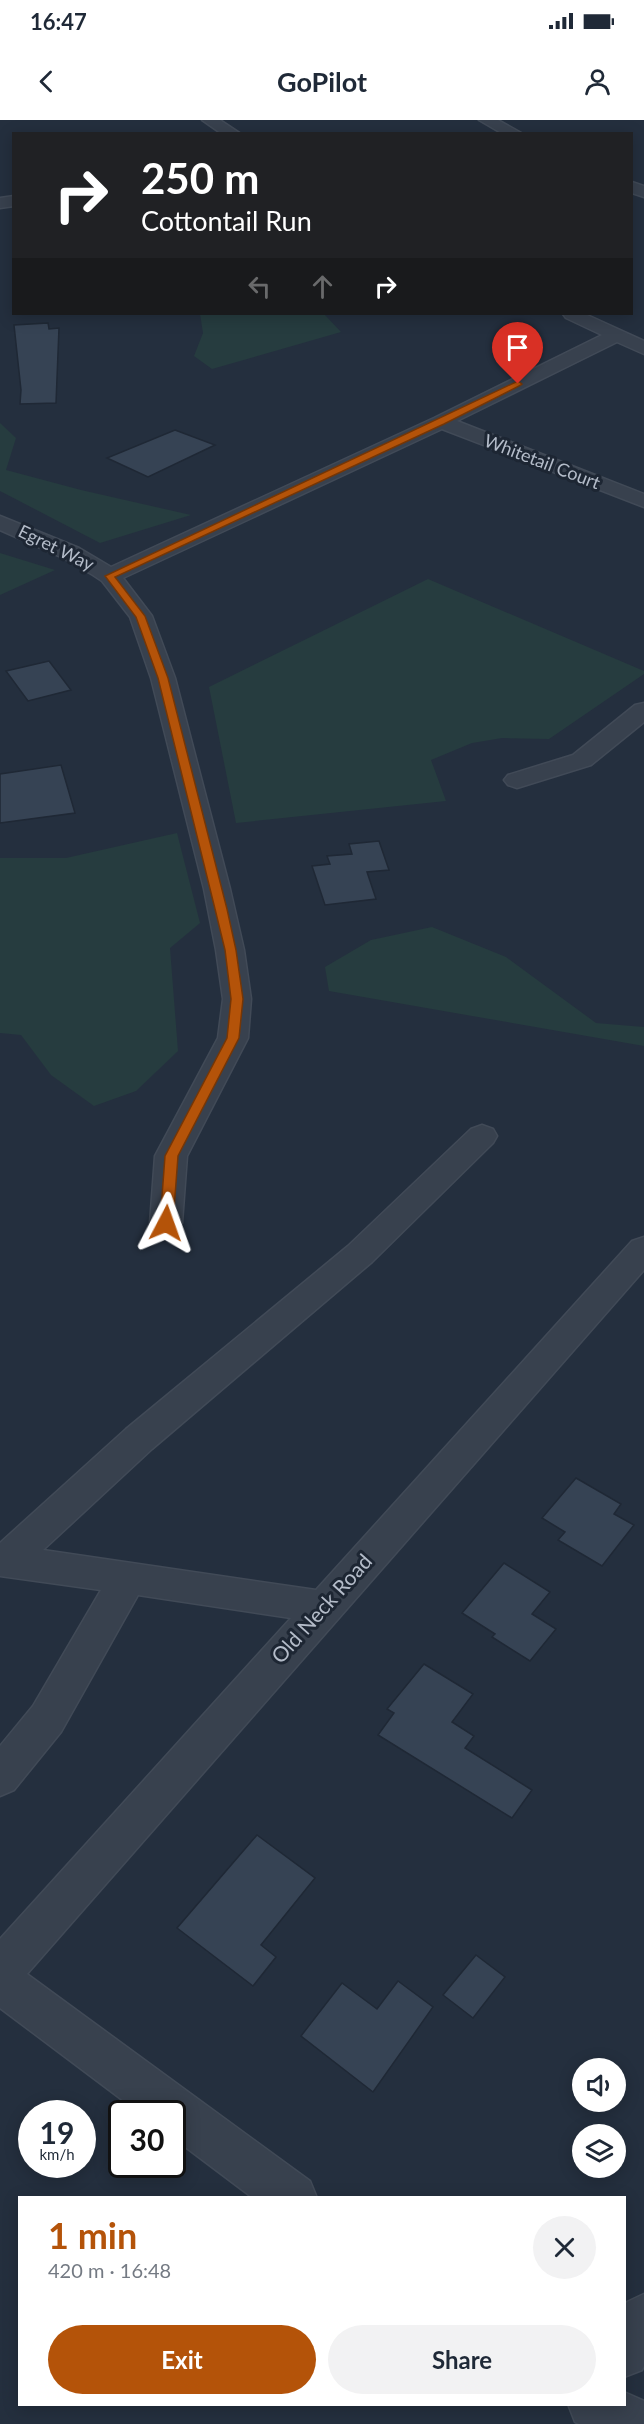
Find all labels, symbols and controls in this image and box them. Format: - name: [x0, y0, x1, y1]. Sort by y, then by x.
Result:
- text: 16:47: [30, 8, 87, 35]
- icon: back: [30, 65, 63, 98]
- text: GoPilot: [277, 65, 367, 98]
- icon: person: [581, 65, 614, 98]
- text: 250 m: [141, 153, 259, 203]
- icon: right: [42, 156, 120, 234]
- text: Cottontail Run: [141, 204, 312, 237]
- icon: left: [243, 270, 276, 303]
- icon: ahead: [306, 270, 339, 303]
- icon: right: [369, 270, 402, 303]
- pin: [492, 322, 543, 384]
- icon: arrive: [501, 331, 534, 364]
- street label: Whitetail Court: [481, 429, 604, 493]
- street label: Egret Way: [15, 519, 99, 575]
- position arrow: [134, 1191, 198, 1255]
- street label: Old Neck Road: [265, 1548, 376, 1668]
- map controls: [572, 2058, 626, 2178]
- button: sound: [572, 2058, 626, 2112]
- speed limit sign: 30: [108, 2100, 186, 2178]
- text: 19: [40, 2114, 74, 2150]
- button: layers: [572, 2124, 626, 2178]
- text: km/h: [39, 2145, 75, 2163]
- text: 1 min: [48, 2213, 137, 2257]
- button: close: [533, 2216, 596, 2279]
- text: 420 m · 16:48: [48, 2258, 171, 2282]
- button: Exit: [48, 2325, 316, 2394]
- button: Share: [328, 2325, 596, 2394]

